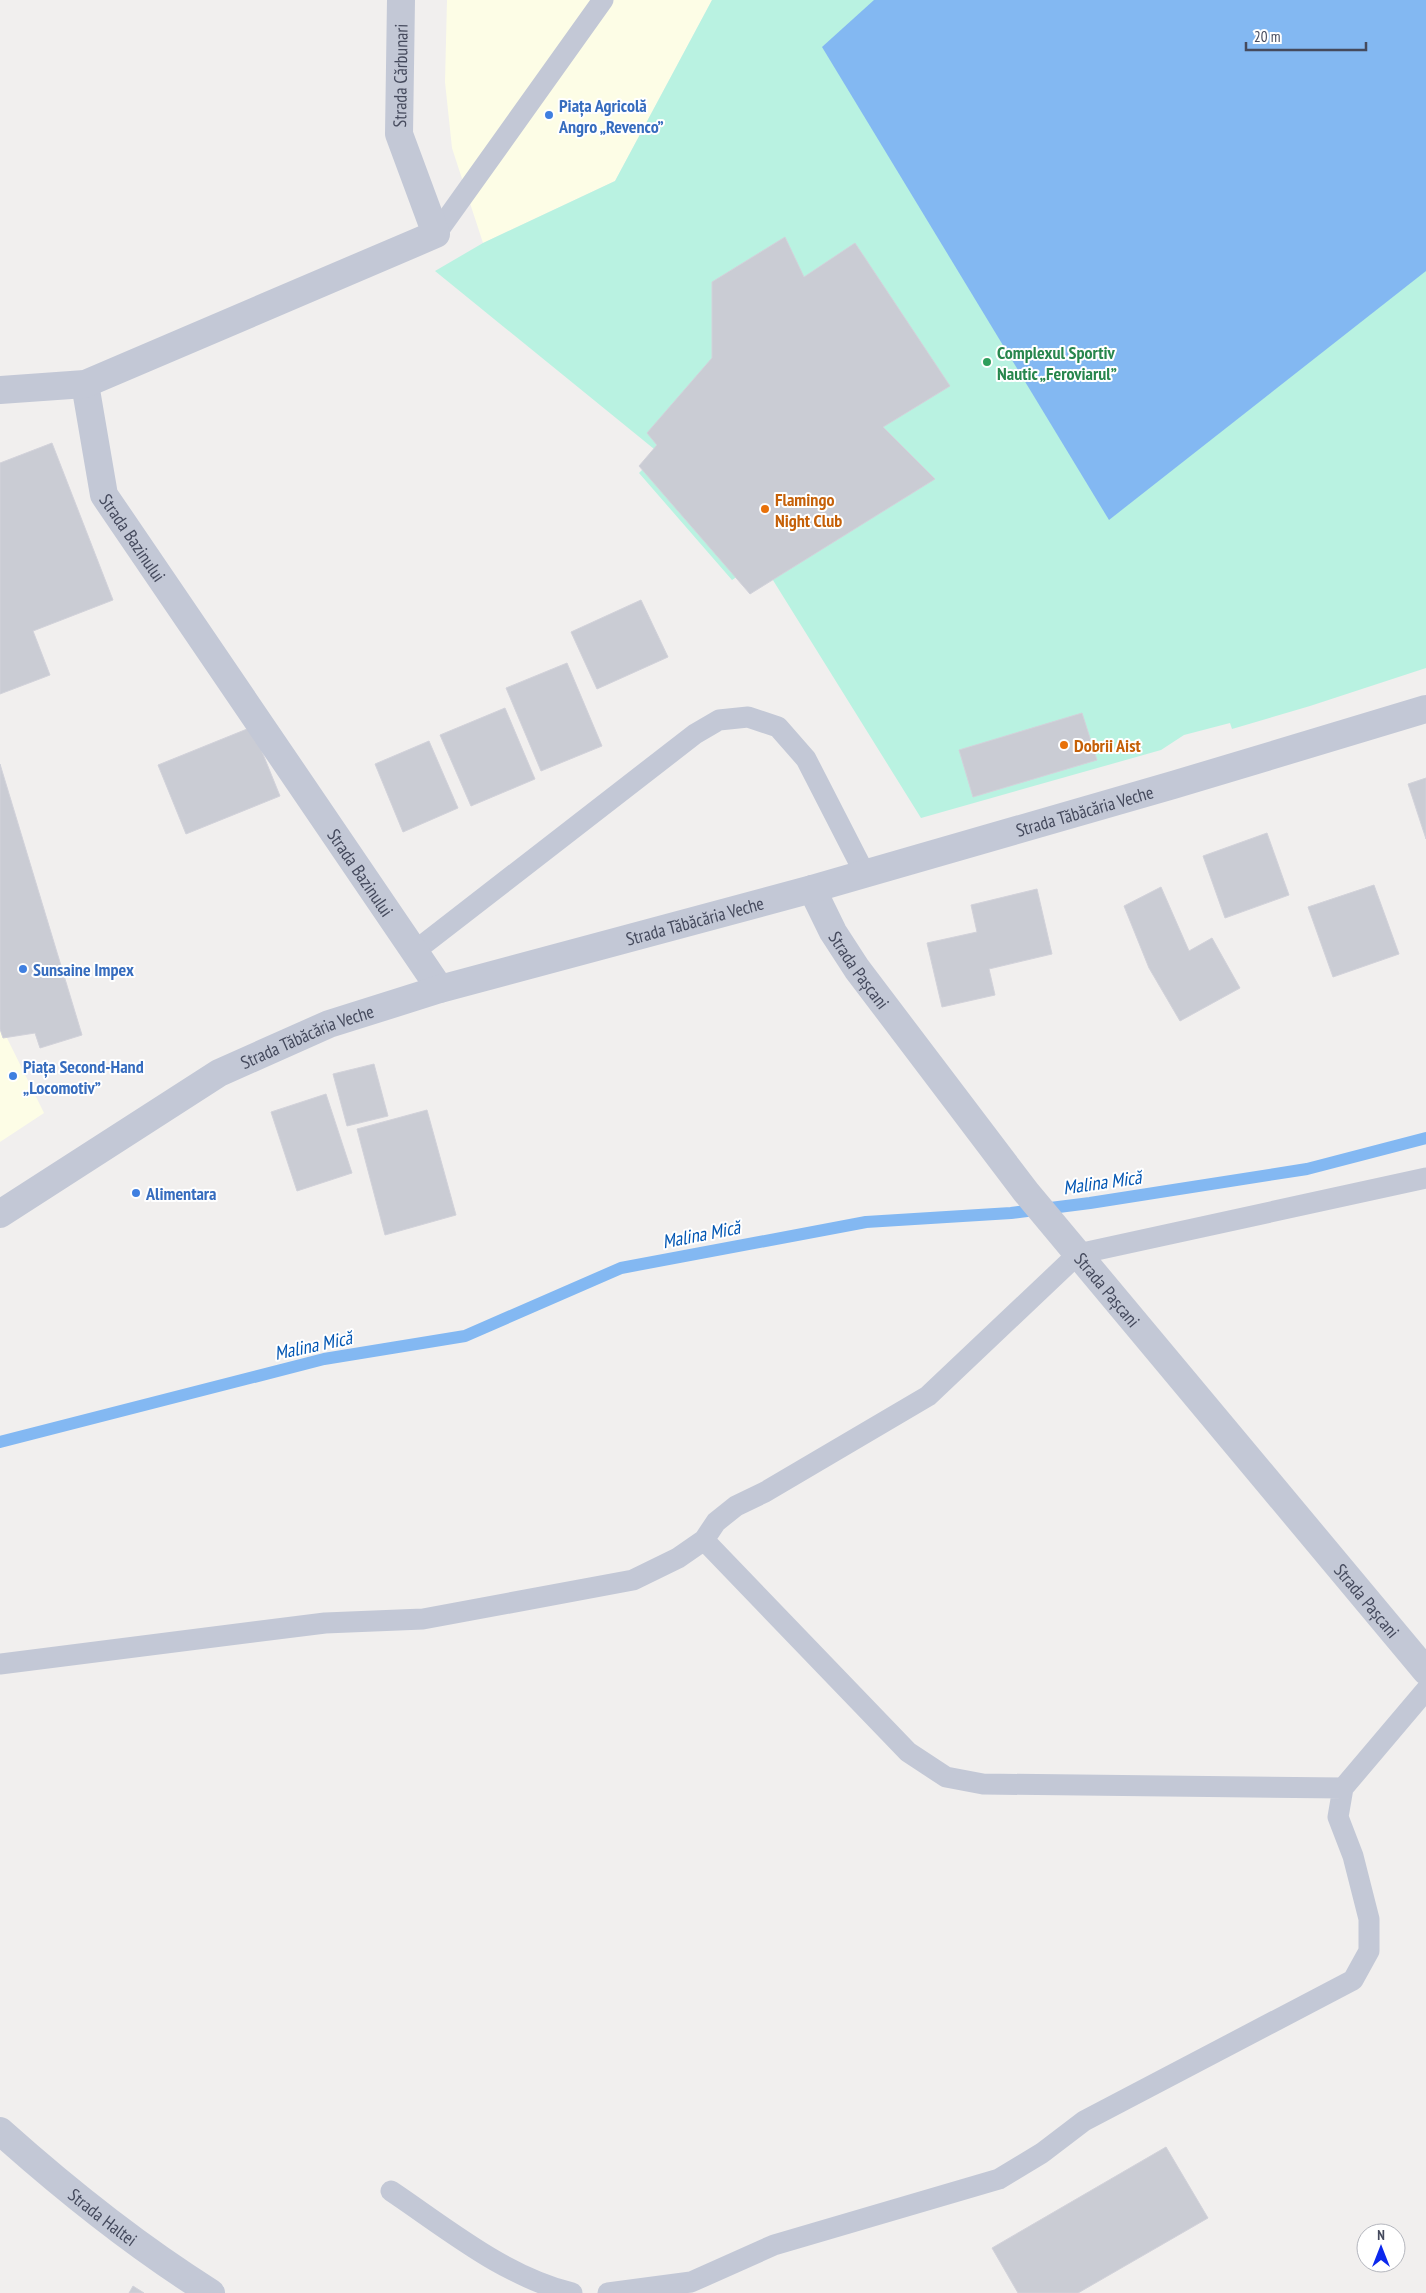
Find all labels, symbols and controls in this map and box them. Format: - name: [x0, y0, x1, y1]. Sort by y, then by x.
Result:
- scale bar: [1246, 20, 1366, 52]
- street label: Strada Cărbunari: [388, 24, 412, 128]
- text: 20 m: [1254, 27, 1280, 46]
- place label: Piața Agricolă Angro „Revenco”: [558, 94, 664, 138]
- marker: Piața Agricolă Angro „Revenco”: [543, 109, 555, 121]
- place label: Complexul Sportiv Nautic „Feroviarul”: [997, 341, 1117, 385]
- marker: Complexul Sportiv Nautic „Feroviarul”: [981, 356, 993, 368]
- place label: Flamingo Night Club: [775, 488, 842, 532]
- street label: Strada Bazinului: [95, 489, 171, 586]
- marker: Flamingo Night Club: [759, 503, 771, 515]
- place label: Dobrii Aist: [1074, 734, 1141, 757]
- marker: Dobrii Aist: [1058, 739, 1070, 751]
- street label: Strada Tăbăcăria Veche: [1013, 780, 1156, 841]
- street label: Strada Bazinului: [323, 824, 399, 921]
- street label: Strada Tăbăcăria Veche: [623, 891, 766, 950]
- street label: Strada Pașcani: [824, 927, 895, 1013]
- place label: Sunsaine Impex: [33, 958, 134, 981]
- marker: Sunsaine Impex: [17, 963, 29, 975]
- street label: Strada Tăbăcăria Veche: [237, 999, 376, 1074]
- place label: Piața Second-Hand „Locomotiv”: [23, 1055, 144, 1099]
- marker: Piața Second-Hand „Locomotiv”: [7, 1070, 19, 1082]
- water label: Malina Mică: [1061, 1164, 1145, 1199]
- place label: Alimentara: [145, 1182, 217, 1205]
- marker: Alimentara: [130, 1187, 142, 1199]
- water label: Malina Mică: [660, 1214, 744, 1253]
- street label: Strada Pașcani: [1070, 1248, 1145, 1332]
- water label: Malina Mică: [272, 1325, 356, 1365]
- street label: Strada Pașcani: [1329, 1559, 1405, 1642]
- street label: Strada Haltei: [64, 2183, 142, 2251]
- north arrow: [1356, 2223, 1406, 2273]
- text: N: [1377, 2226, 1385, 2244]

